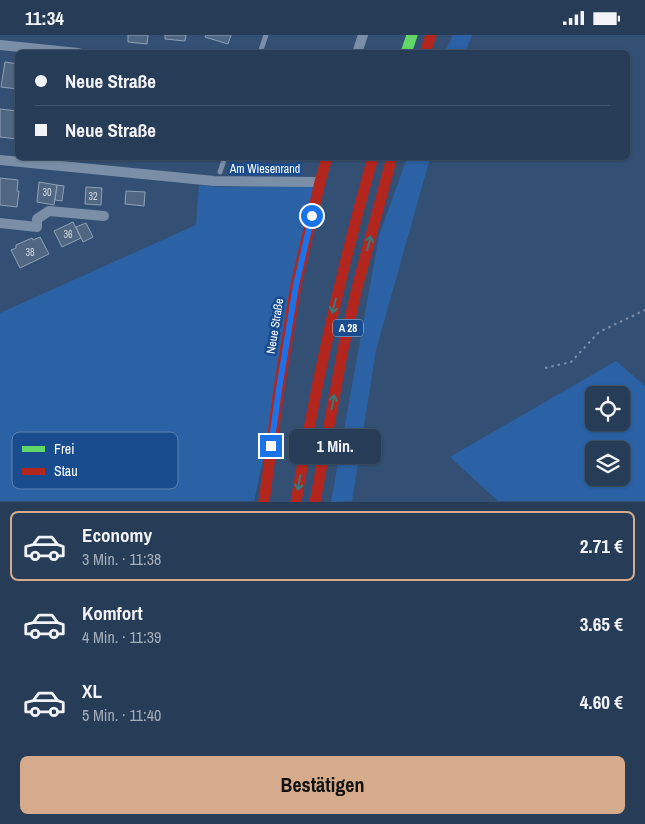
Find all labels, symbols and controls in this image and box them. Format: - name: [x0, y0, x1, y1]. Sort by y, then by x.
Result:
- text: 11:34: [25, 5, 64, 31]
- text: Neue Straße: [65, 68, 156, 94]
- text: Neue Straße: [65, 117, 156, 143]
- street label: Am Wiesenrand: [229, 161, 300, 177]
- house number: 30: [42, 186, 52, 199]
- house number: 32: [88, 190, 98, 203]
- route start: [301, 205, 323, 227]
- house number: 36: [63, 228, 73, 241]
- one-way arrow: [364, 236, 374, 252]
- house number: 38: [25, 246, 35, 259]
- street label: Neue Straße: [263, 297, 287, 355]
- one-way arrow: [329, 298, 338, 314]
- road number: A 28: [333, 319, 363, 337]
- map controls: [585, 386, 630, 486]
- button: locate: [585, 386, 630, 431]
- one-way arrow: [328, 394, 338, 410]
- callout: 1 Min.: [288, 429, 381, 463]
- legend: [12, 432, 178, 489]
- route end: [260, 435, 282, 457]
- text: 1 Min.: [316, 435, 354, 457]
- text: Frei: [54, 440, 74, 458]
- button: layers: [585, 441, 630, 486]
- text: Stau: [54, 462, 78, 480]
- one-way arrow: [294, 474, 304, 490]
- text: Economy: [82, 522, 152, 548]
- icon: car: [22, 524, 67, 569]
- text: 2.71 €: [580, 533, 623, 559]
- text: 3 Min. · 11:38: [82, 548, 161, 570]
- text: Komfort: [82, 600, 143, 626]
- icon: car: [22, 602, 67, 647]
- text: 3.65 €: [580, 611, 623, 637]
- text: 4 Min. · 11:39: [82, 626, 161, 648]
- text: XL: [82, 678, 102, 704]
- icon: car: [22, 680, 67, 725]
- text: 4.60 €: [580, 689, 623, 715]
- text: 5 Min. · 11:40: [82, 704, 161, 726]
- button: Bestätigen: [20, 756, 625, 814]

